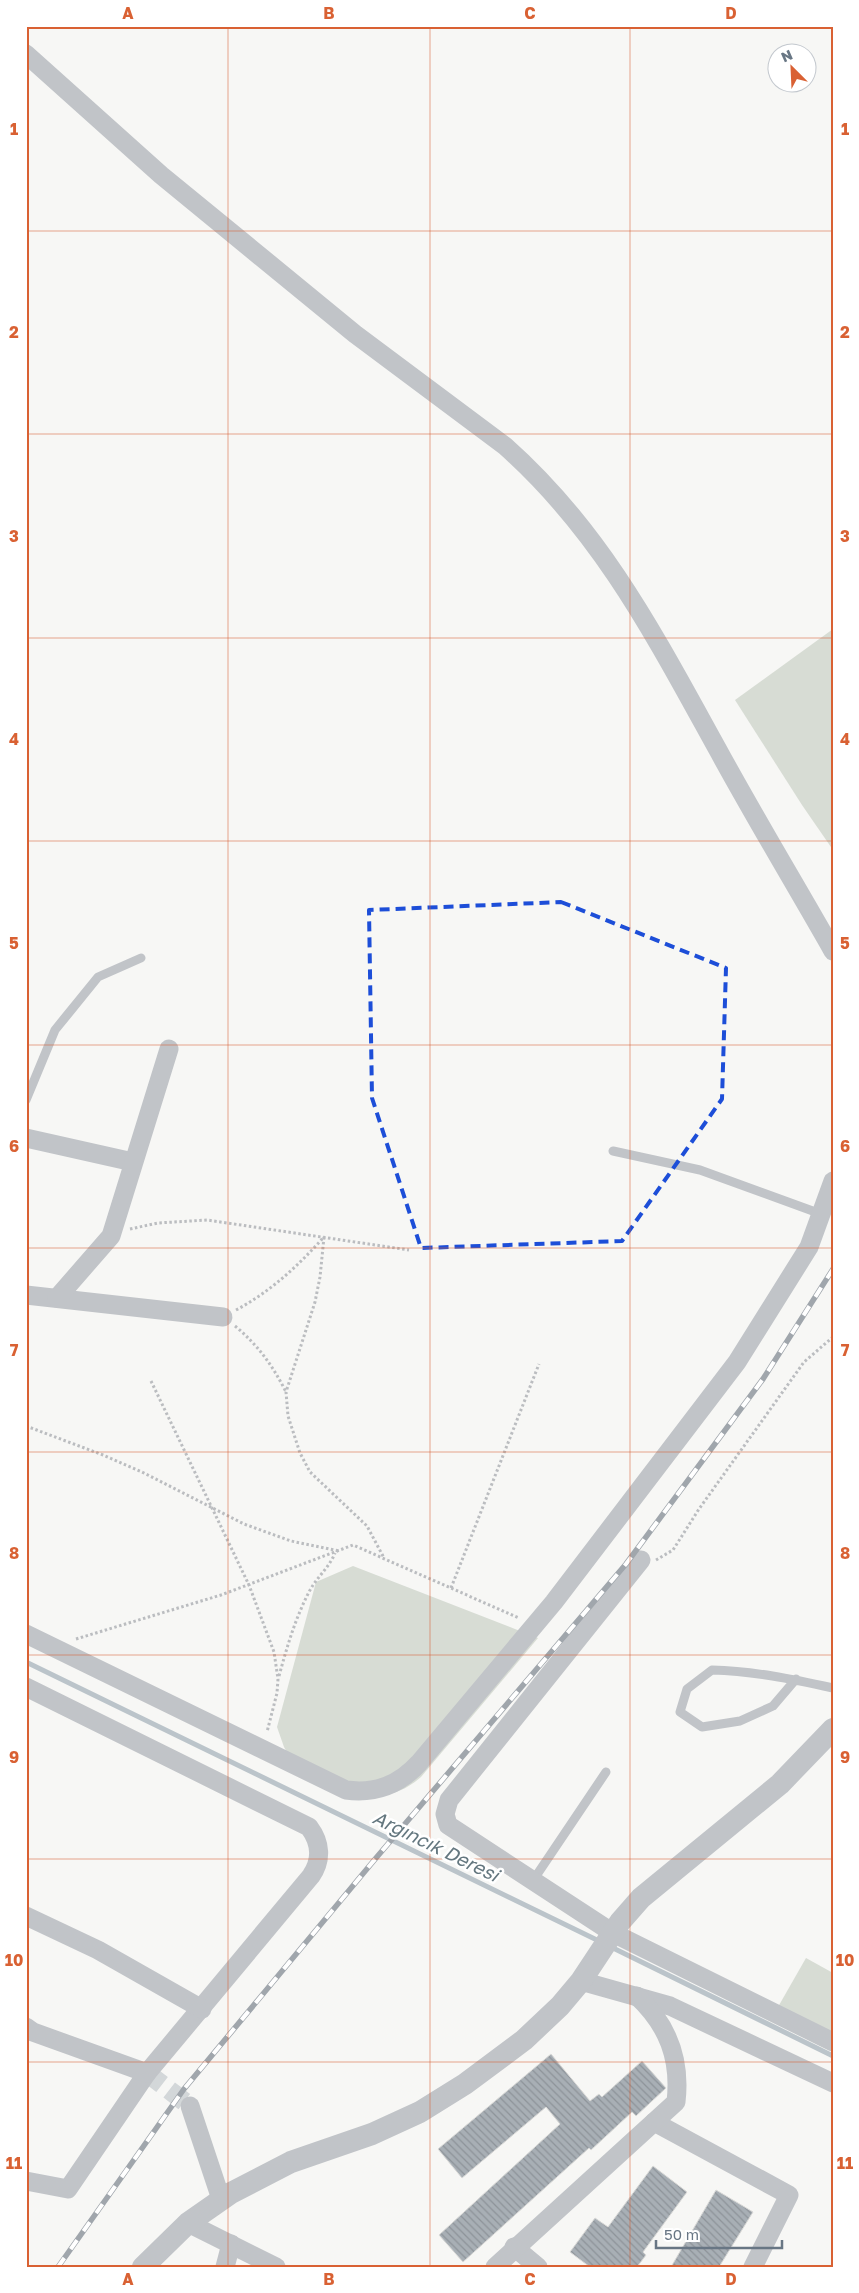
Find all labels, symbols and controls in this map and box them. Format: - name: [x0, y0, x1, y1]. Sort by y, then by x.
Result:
- text: A: [122, 3, 134, 23]
- text: B: [323, 3, 335, 23]
- text: C: [524, 3, 536, 23]
- text: D: [725, 3, 737, 23]
- north arrow: [766, 42, 816, 92]
- text: N: [778, 46, 795, 66]
- text: 1: [10, 119, 18, 139]
- text: 1: [841, 119, 849, 139]
- text: 2: [9, 322, 19, 342]
- text: 2: [840, 322, 850, 342]
- text: 3: [9, 526, 19, 546]
- text: 3: [840, 526, 850, 546]
- text: 4: [9, 729, 19, 749]
- text: 4: [840, 729, 850, 749]
- text: 5: [9, 933, 19, 953]
- text: 5: [840, 933, 850, 953]
- text: 6: [9, 1136, 19, 1156]
- text: 6: [840, 1136, 850, 1156]
- text: 7: [10, 1340, 19, 1360]
- text: 7: [841, 1340, 850, 1360]
- text: 8: [9, 1543, 19, 1563]
- text: 8: [840, 1543, 850, 1563]
- text: 9: [9, 1747, 19, 1767]
- text: 9: [840, 1747, 850, 1767]
- water label: Argıncık Deresi: [370, 1805, 505, 1887]
- text: 10: [5, 1950, 23, 1970]
- text: 10: [836, 1950, 854, 1970]
- text: 11: [6, 2153, 22, 2173]
- text: 11: [837, 2153, 853, 2173]
- scale bar: [656, 2218, 783, 2250]
- text: 50 m: [664, 2225, 699, 2243]
- text: A: [122, 2269, 134, 2289]
- text: B: [323, 2269, 335, 2289]
- text: C: [524, 2269, 536, 2289]
- text: D: [725, 2269, 737, 2289]

